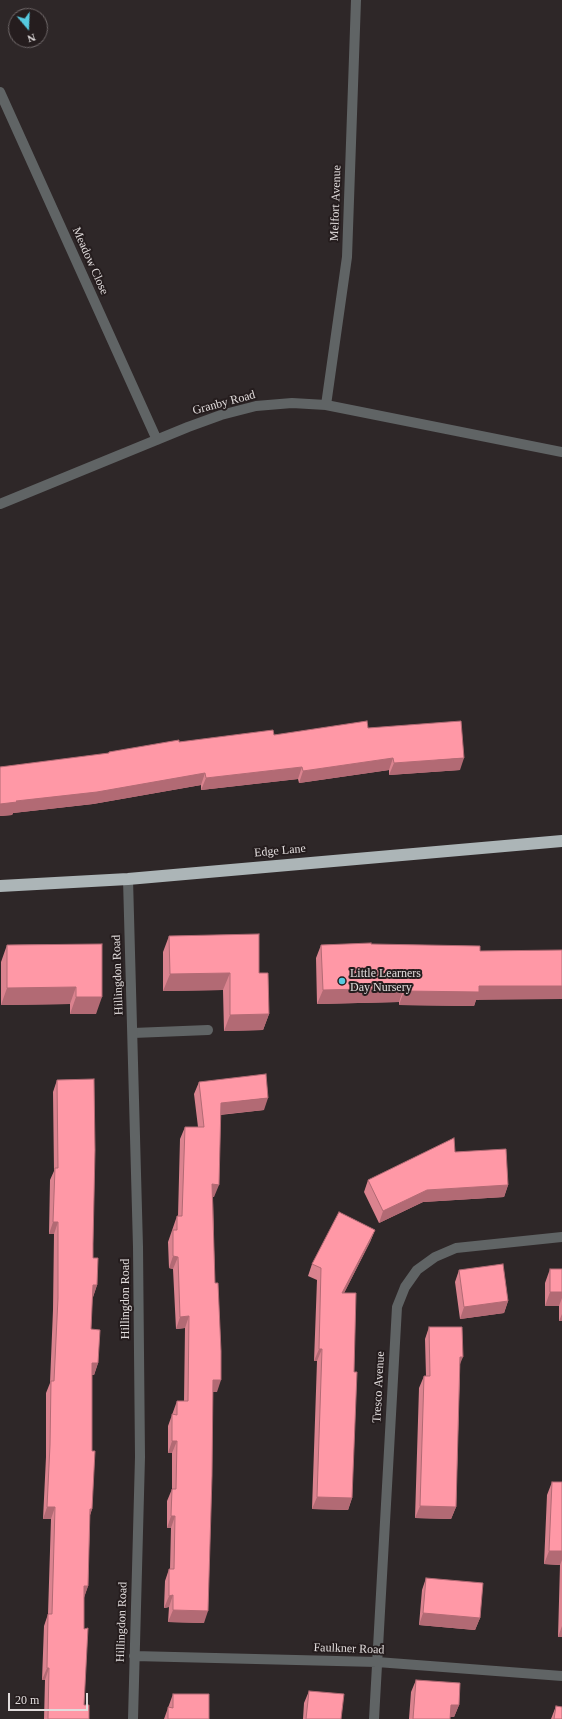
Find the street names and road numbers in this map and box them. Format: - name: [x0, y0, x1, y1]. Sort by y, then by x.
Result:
- street label: Melfort Avenue: [327, 165, 345, 241]
- street label: Meadow Close: [69, 225, 111, 297]
- street label: Granby Road: [191, 388, 257, 418]
- street label: Edge Lane: [254, 842, 306, 860]
- street label: Hillingdon Road: [109, 935, 127, 1015]
- street label: Hillingdon Road: [119, 1259, 133, 1339]
- street label: Tresco Avenue: [370, 1351, 388, 1423]
- street label: Hillingdon Road: [113, 1582, 131, 1662]
- street label: Faulkner Road: [313, 1641, 385, 1657]

